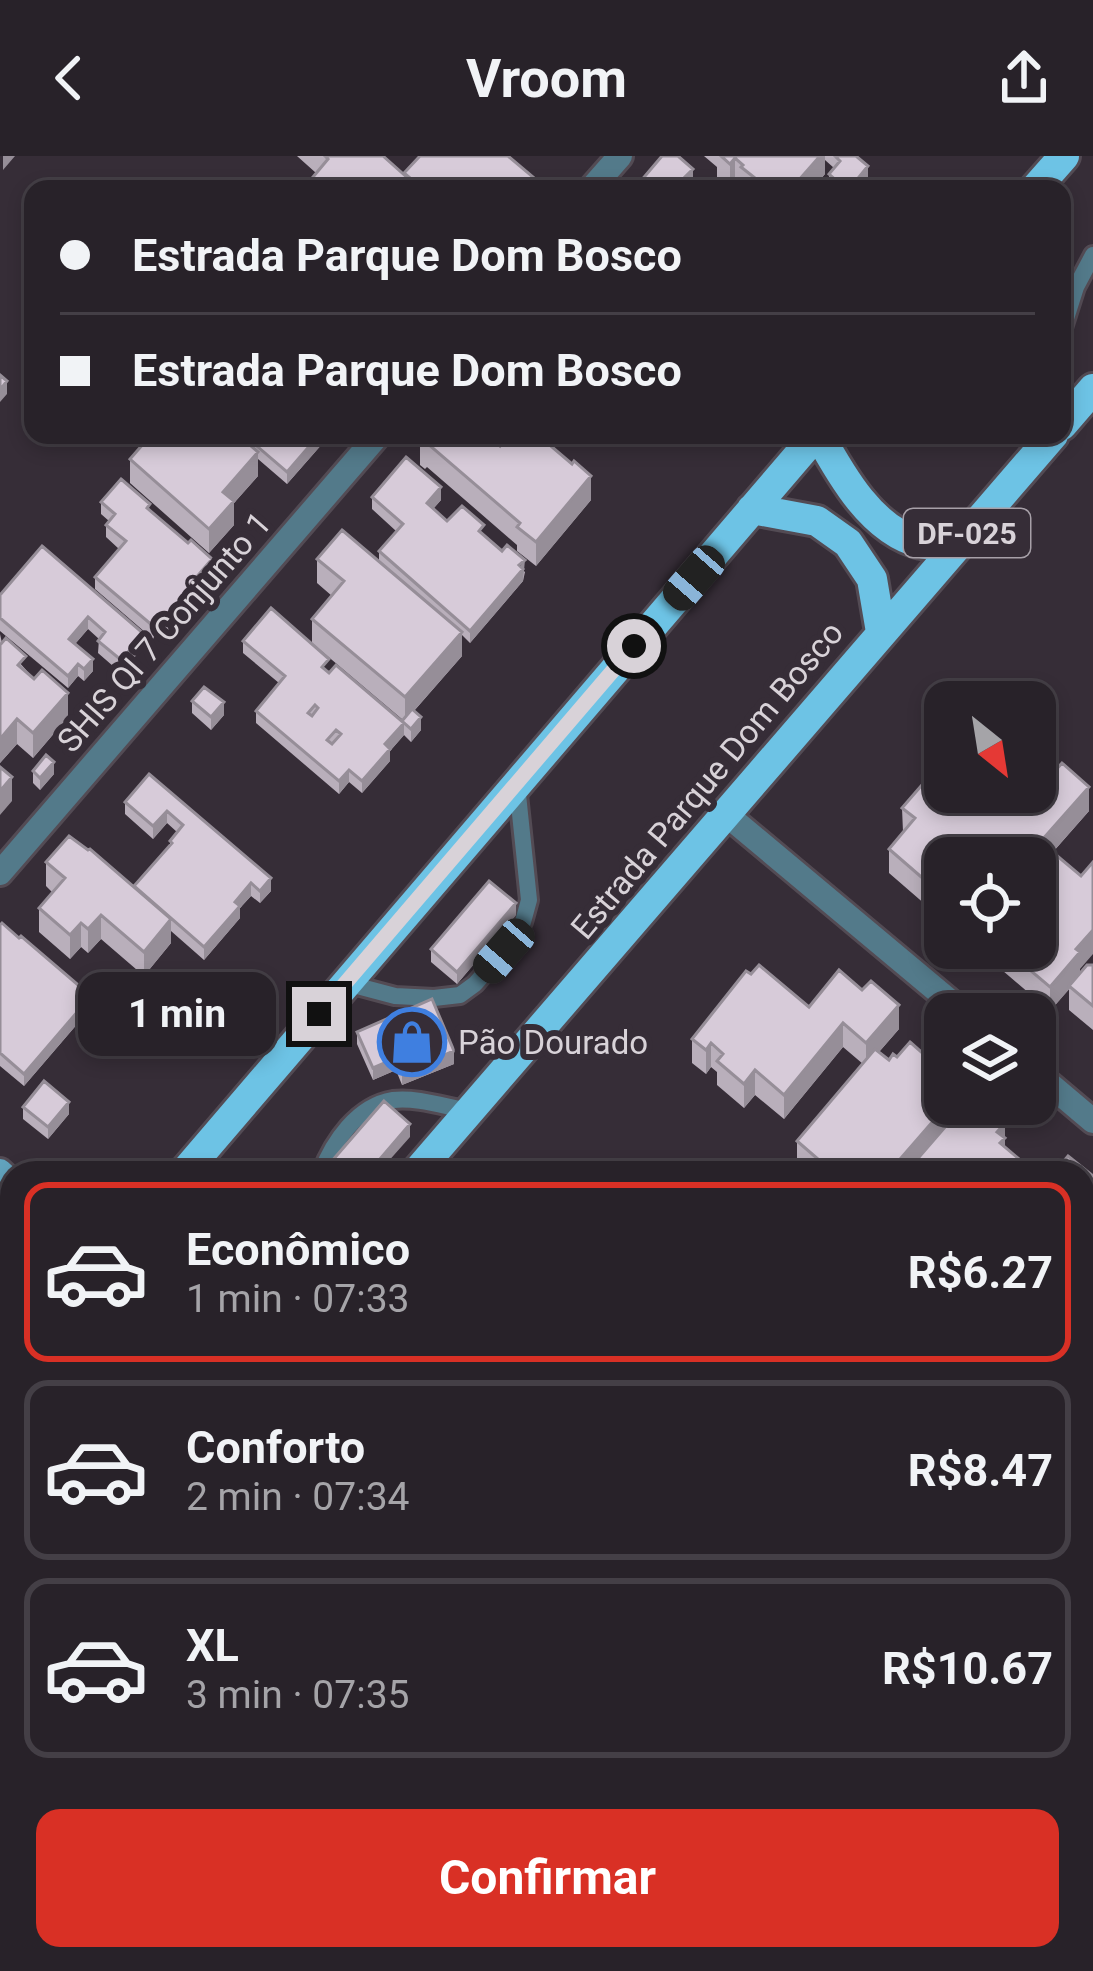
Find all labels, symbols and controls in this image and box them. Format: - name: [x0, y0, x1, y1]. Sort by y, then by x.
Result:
- icon: back: [36, 45, 102, 111]
- icon: share: [991, 45, 1057, 111]
- text: Vroom: [466, 47, 627, 110]
- text: Estrada Parque Dom Bosco: [132, 229, 682, 282]
- text: Estrada Parque Dom Bosco: [132, 344, 682, 397]
- street label: SHIS QI 7 Conjunto 1: [49, 504, 279, 760]
- road number: DF-025: [904, 509, 1030, 557]
- car: [657, 539, 731, 617]
- street label: Estrada Parque Dom Bosco: [563, 613, 851, 947]
- route start: [607, 619, 661, 673]
- north arrow: [924, 681, 1056, 813]
- map controls: [924, 681, 1056, 1125]
- button: locate: [924, 837, 1056, 969]
- car: [467, 912, 541, 990]
- callout: 1 min: [79, 972, 277, 1056]
- route end: [292, 987, 346, 1041]
- text: 1 min: [128, 991, 226, 1037]
- button: layers: [924, 993, 1056, 1125]
- shop icon: Pão Dourado: [377, 1007, 447, 1077]
- place label: Pão Dourado: [458, 1023, 648, 1062]
- icon: car: [42, 1218, 150, 1326]
- text: Econômico: [186, 1223, 410, 1276]
- text: R$6.27: [908, 1246, 1053, 1299]
- text: 1 min · 07:33: [186, 1276, 409, 1322]
- icon: car: [42, 1416, 150, 1524]
- text: Conforto: [186, 1421, 365, 1474]
- text: R$8.47: [908, 1444, 1053, 1497]
- text: 2 min · 07:34: [186, 1474, 409, 1520]
- icon: car: [42, 1614, 150, 1722]
- text: XL: [186, 1619, 239, 1672]
- text: R$10.67: [882, 1642, 1053, 1695]
- text: 3 min · 07:35: [186, 1672, 409, 1718]
- button: Confirmar: [36, 1809, 1059, 1947]

